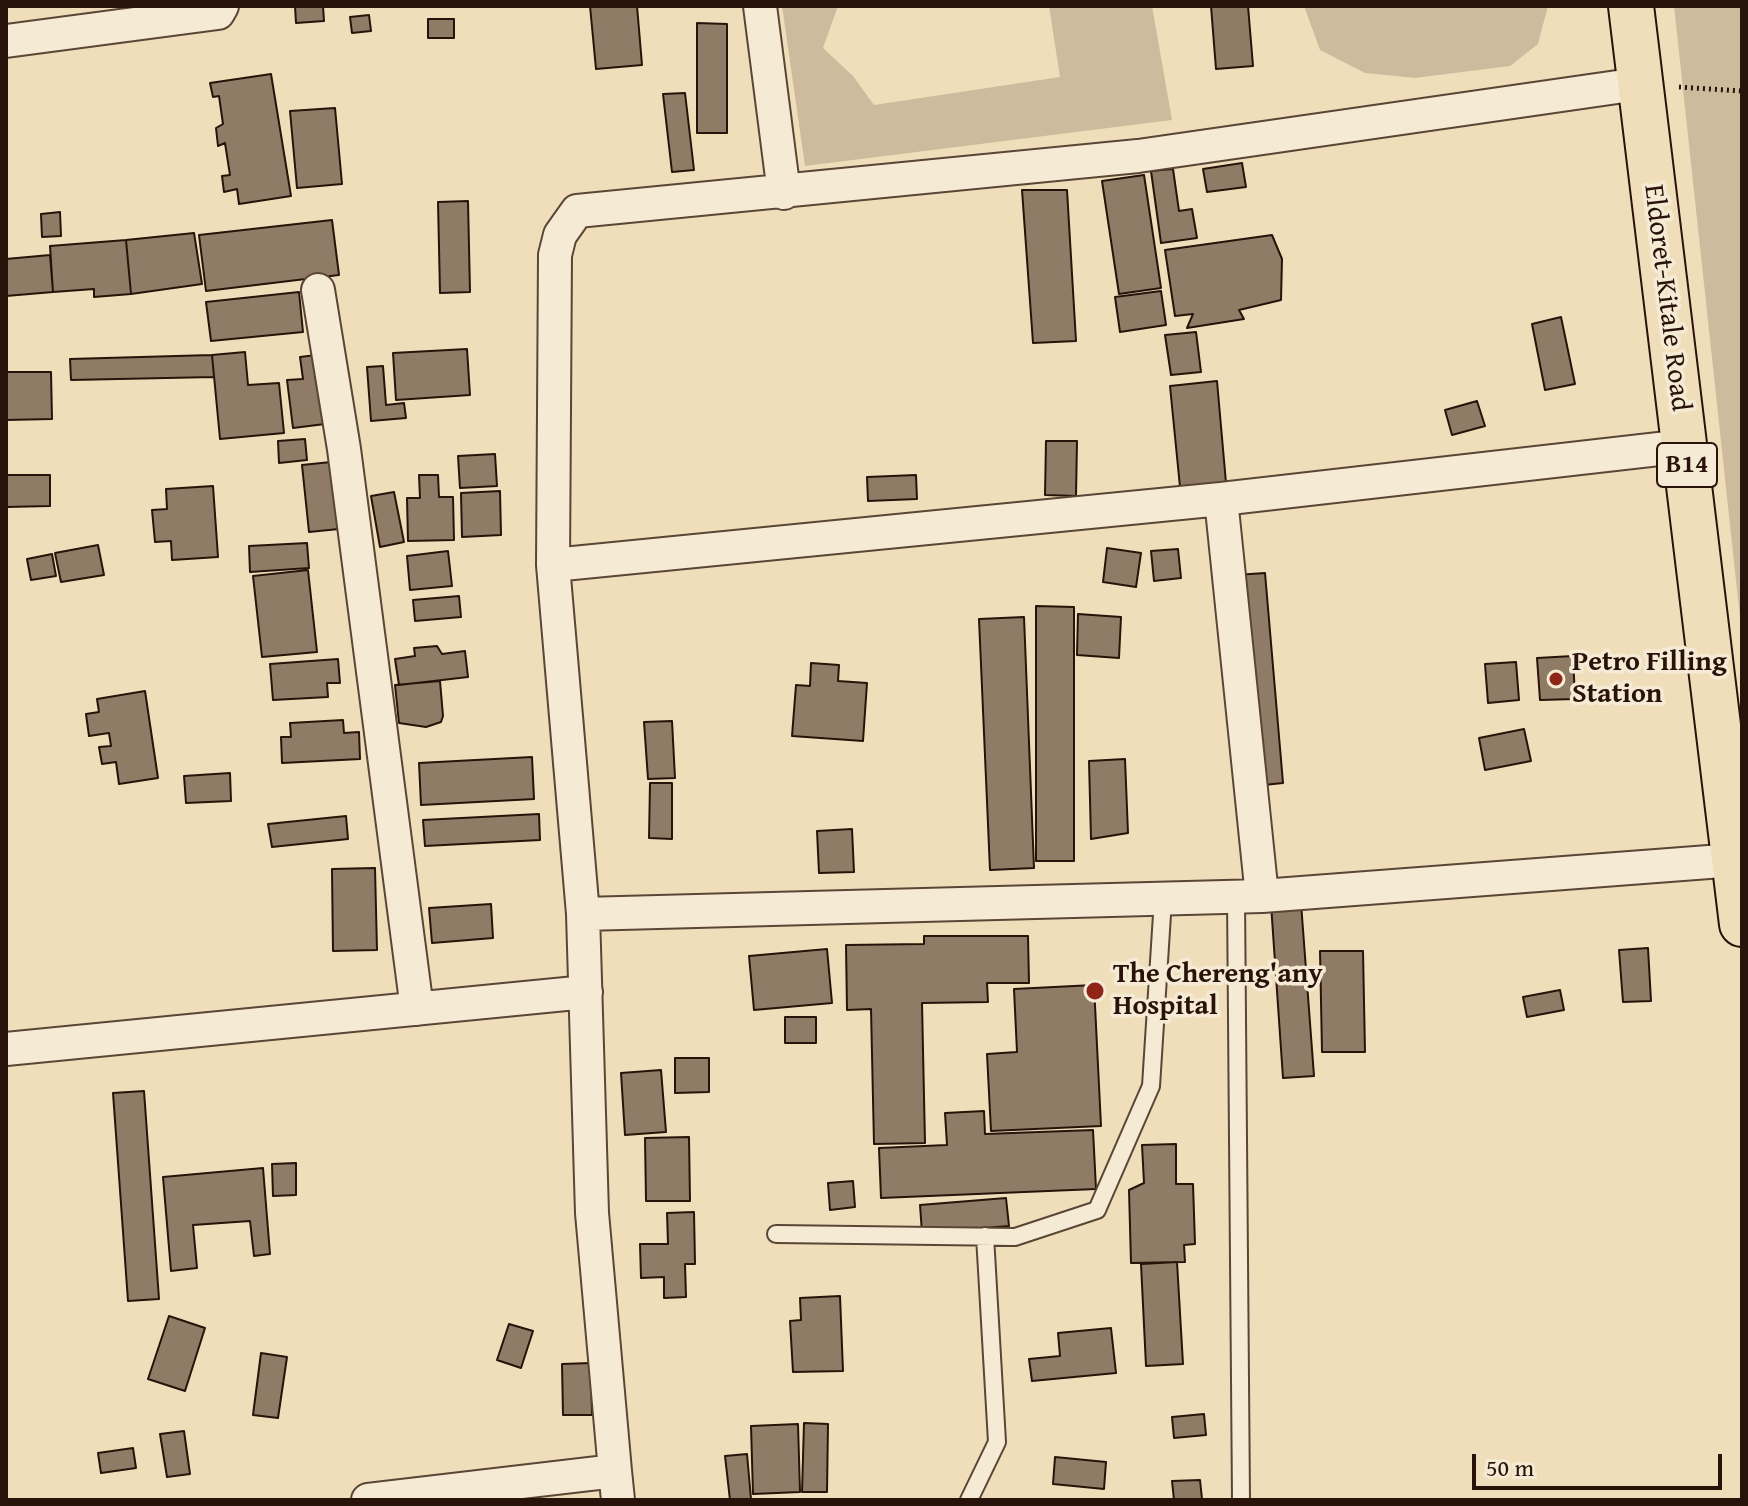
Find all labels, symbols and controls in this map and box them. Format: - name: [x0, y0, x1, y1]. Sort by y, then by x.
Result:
- street label: Eldoret-Kitale Road: [1635, 183, 1697, 413]
- road number: B14: [1657, 443, 1717, 487]
- place label: Petro Filling Station: [1572, 646, 1727, 712]
- marker: Petro Filling Station: [1547, 670, 1565, 688]
- place label: The Chereng'any Hospital: [1113, 958, 1323, 1024]
- marker: The Chereng'any Hospital: [1084, 980, 1106, 1002]
- scale bar: [1476, 1438, 1726, 1488]
- text: 50 m: [1486, 1450, 1534, 1485]

